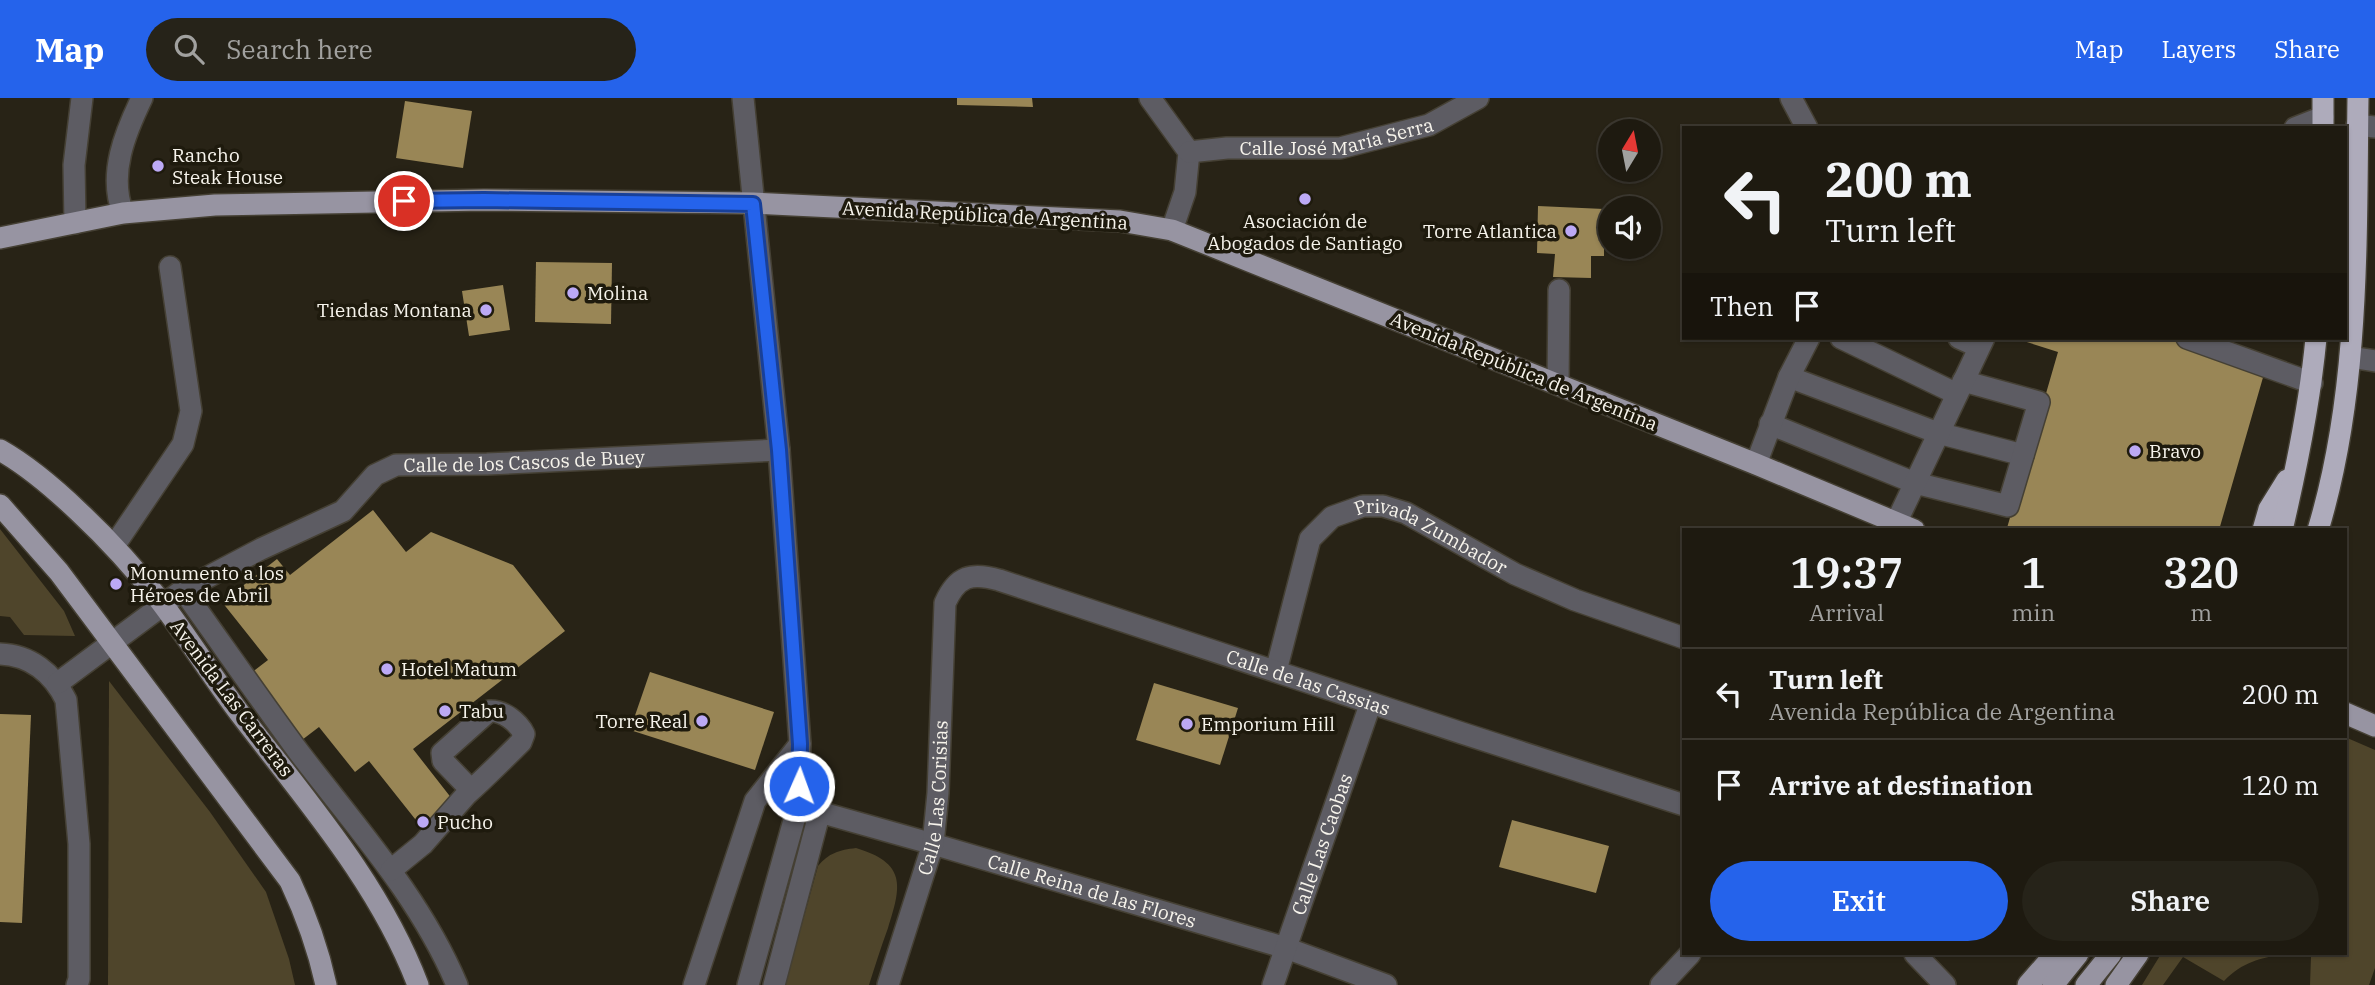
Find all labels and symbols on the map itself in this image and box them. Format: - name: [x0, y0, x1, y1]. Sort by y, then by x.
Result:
- street label: Calle José María Serra: [1240, 112, 1436, 160]
- north arrow: [1598, 119, 1661, 182]
- place label: Rancho Steak House: [172, 143, 283, 189]
- marker: Rancho Steak House: [150, 158, 166, 174]
- pin: [374, 171, 434, 231]
- marker: Asociación de Abogados de Santiago: [1297, 191, 1313, 207]
- street label: Avenida República de Argentina: [841, 196, 1129, 234]
- place label: Asociación de Abogados de Santiago: [1207, 209, 1403, 255]
- place label: Torre Atlantica: [1423, 219, 1557, 243]
- marker: Torre Atlantica: [1563, 223, 1579, 239]
- place label: Molina: [587, 281, 648, 305]
- marker: Molina: [565, 285, 581, 301]
- place label: Tiendas Montana: [317, 298, 472, 322]
- marker: Tiendas Montana: [478, 302, 494, 318]
- street label: Avenida República de Argentina: [1387, 306, 1661, 436]
- place label: Bravo: [2149, 439, 2201, 463]
- marker: Bravo: [2127, 443, 2143, 459]
- street label: Calle de los Cascos de Buey: [403, 444, 646, 477]
- street label: Privada Zumbador: [1351, 494, 1512, 580]
- place label: Monumento a los Héroes de Abril: [130, 561, 284, 607]
- marker: Monumento a los Héroes de Abril: [108, 576, 124, 592]
- street label: Avenida Las Carreras: [165, 615, 299, 781]
- street label: Calle de las Cassias: [1223, 644, 1393, 721]
- place label: Hotel Matum: [401, 657, 517, 681]
- marker: Hotel Matum: [379, 661, 395, 677]
- place label: Tabu: [459, 699, 504, 723]
- marker: Tabu: [437, 703, 453, 719]
- place label: Torre Real: [595, 709, 688, 733]
- place label: Emporium Hill: [1201, 712, 1335, 736]
- marker: Torre Real: [694, 713, 710, 729]
- marker: Emporium Hill: [1179, 716, 1195, 732]
- street label: Calle Las Corisias: [912, 720, 953, 878]
- position arrow: [762, 749, 836, 823]
- street label: Calle Las Caobas: [1286, 770, 1357, 918]
- place label: Pucho: [437, 810, 493, 834]
- marker: Pucho: [415, 814, 431, 830]
- street label: Calle Reina de las Flores: [985, 849, 1199, 933]

